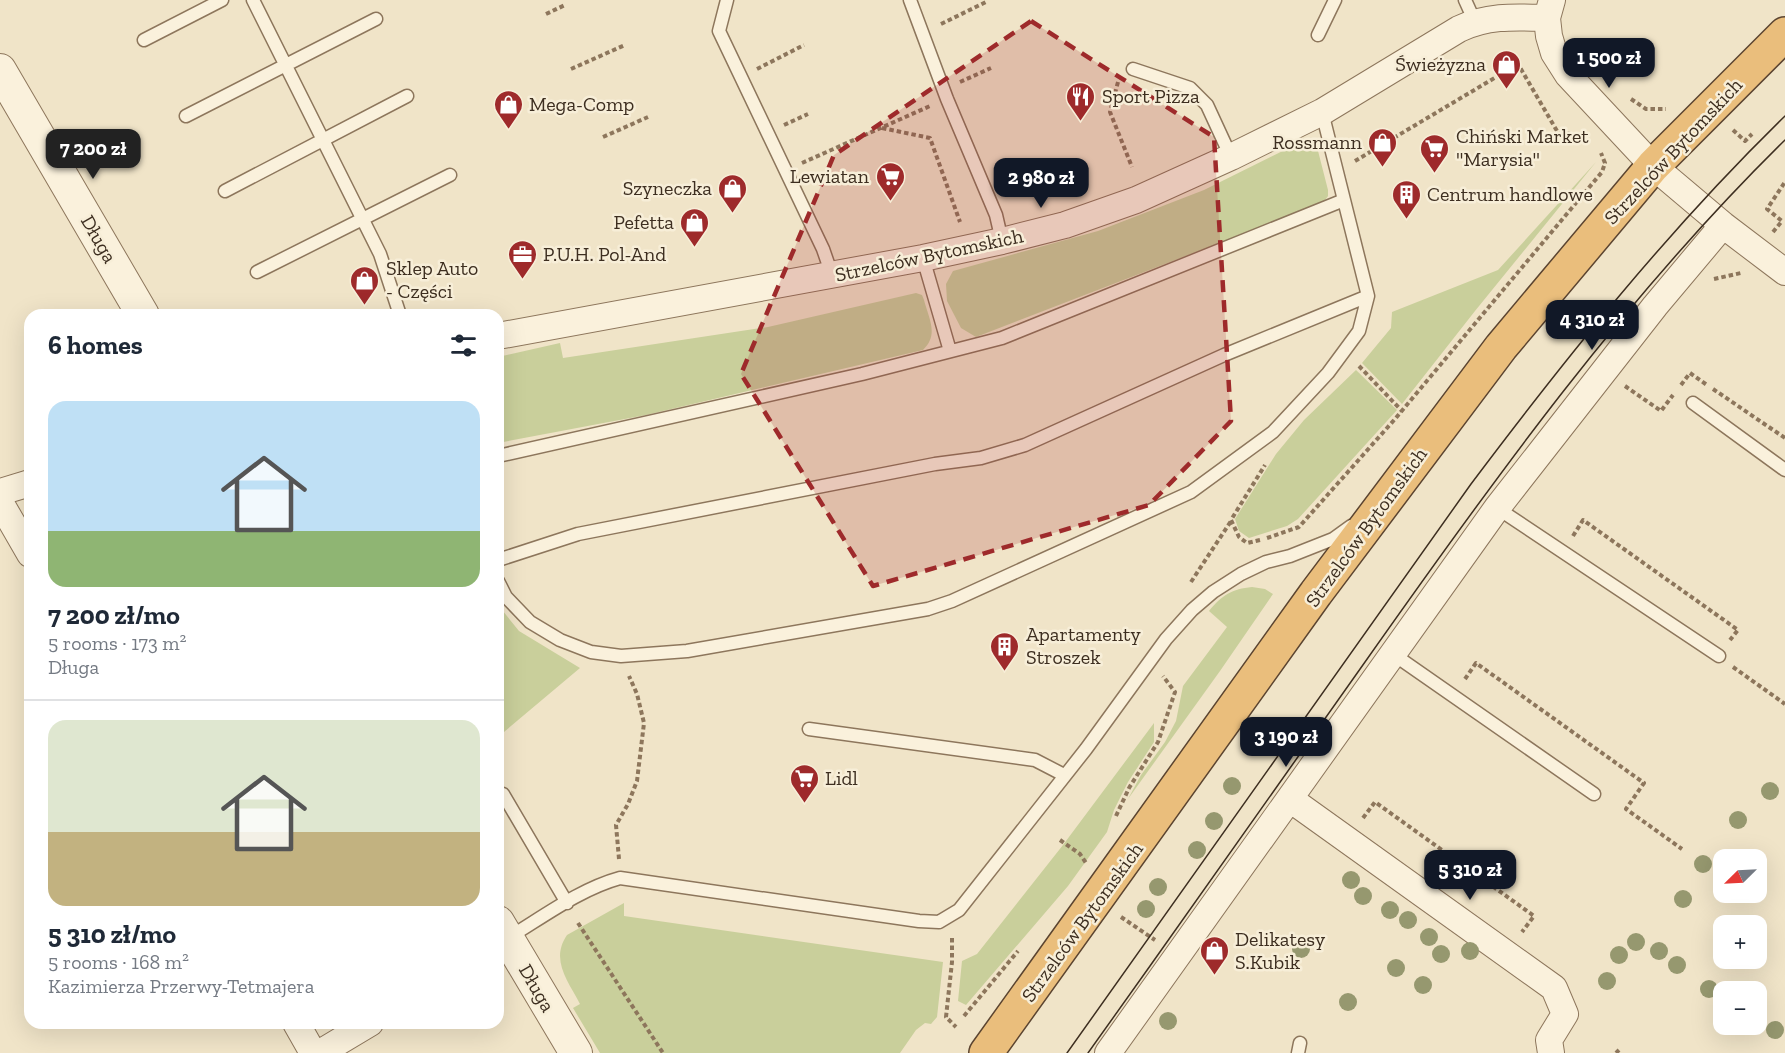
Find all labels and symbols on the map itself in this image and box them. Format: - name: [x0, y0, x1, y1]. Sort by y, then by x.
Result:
- pin: 1 500 zł: [1547, 38, 1671, 89]
- shop icon: Świeżyzna: [1491, 48, 1523, 90]
- place label: Świeżyzna: [1395, 52, 1486, 76]
- street label: Strzelców Bytomskich: [1599, 72, 1748, 229]
- restaurant icon: Sport Pizza: [1065, 80, 1097, 122]
- place label: Sport Pizza: [1102, 84, 1200, 108]
- shop icon: Mega-Comp: [492, 88, 524, 130]
- place label: Mega-Comp: [529, 92, 634, 116]
- place label: Chiński Market "Marysia": [1456, 124, 1589, 171]
- shop icon: Rossmann: [1367, 126, 1399, 168]
- pin: 7 200 zł: [31, 129, 155, 180]
- place label: Rossmann: [1272, 130, 1363, 154]
- supermarket icon: Chiński Market "Marysia": [1419, 132, 1451, 174]
- pin: 2 980 zł: [979, 158, 1103, 209]
- supermarket icon: Lewiatan: [874, 160, 906, 202]
- place label: Lewiatan: [790, 164, 870, 188]
- shop icon: Szyneczka: [717, 172, 749, 214]
- place label: Szyneczka: [623, 176, 712, 200]
- building icon: Centrum handlowe: [1390, 178, 1422, 220]
- place label: Centrum handlowe: [1427, 182, 1593, 206]
- shop icon: Pefetta: [679, 206, 711, 248]
- place label: Pefetta: [613, 210, 674, 234]
- street label: Długa: [76, 211, 122, 267]
- street label: Strzelców Bytomskich: [833, 223, 1026, 287]
- office icon: P.U.H. Pol-And: [506, 238, 538, 280]
- place label: P.U.H. Pol-And: [543, 242, 666, 266]
- place label: Sklep Auto - Części: [386, 256, 478, 303]
- shop icon: Sklep Auto - Części: [349, 264, 381, 306]
- pin: 4 310 zł: [1530, 300, 1654, 351]
- street label: Strzelców Bytomskich: [1300, 442, 1432, 611]
- place label: Apartamenty Stroszek: [1026, 622, 1142, 669]
- building icon: Apartamenty Stroszek: [989, 630, 1021, 672]
- pin: 3 190 zł: [1224, 717, 1348, 768]
- supermarket icon: Lidl: [788, 762, 820, 804]
- place label: Lidl: [825, 766, 858, 790]
- street label: Strzelców Bytomskich: [1016, 837, 1148, 1006]
- north arrow: [1713, 849, 1767, 903]
- pin: 5 310 zł: [1408, 850, 1532, 901]
- place label: Delikatesy S.Kubik: [1235, 927, 1326, 974]
- shop icon: Delikatesy S.Kubik: [1198, 934, 1230, 976]
- street label: Długa: [514, 960, 560, 1016]

